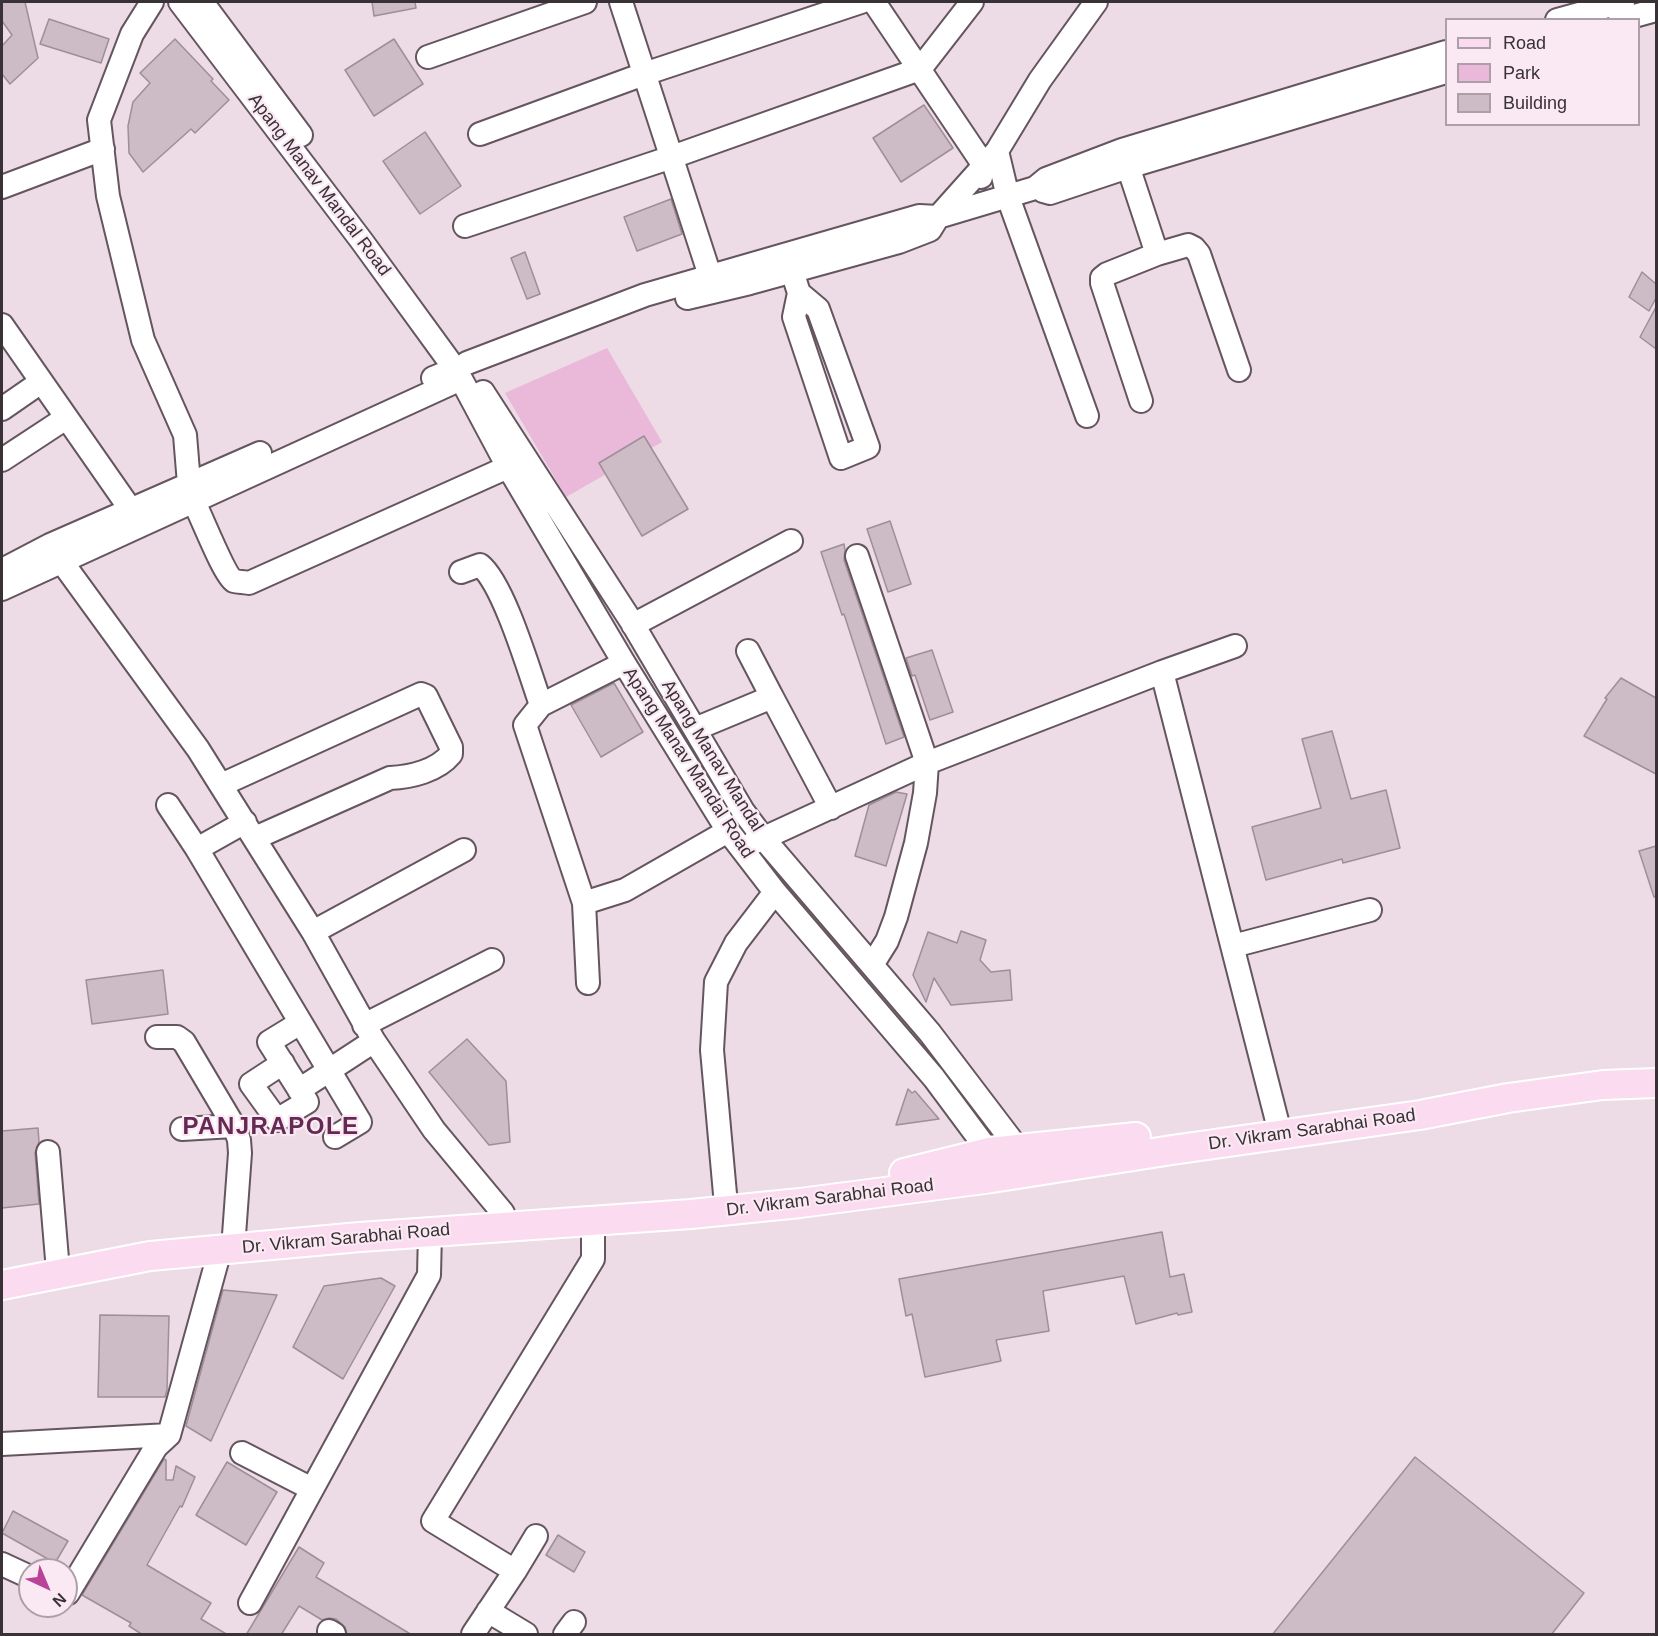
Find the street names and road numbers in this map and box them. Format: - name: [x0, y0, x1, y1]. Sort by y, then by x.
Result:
- street label: Apang Manav Mandal Road: [243, 89, 395, 281]
- street label: Apang Manav Mandal Road: [618, 664, 758, 862]
- street label: Apang Manav Mandal: [656, 676, 768, 836]
- street label: Dr. Vikram Sarabhai Road: [1207, 1105, 1417, 1155]
- street label: Dr. Vikram Sarabhai Road: [725, 1175, 935, 1221]
- street label: Dr. Vikram Sarabhai Road: [241, 1219, 451, 1259]

